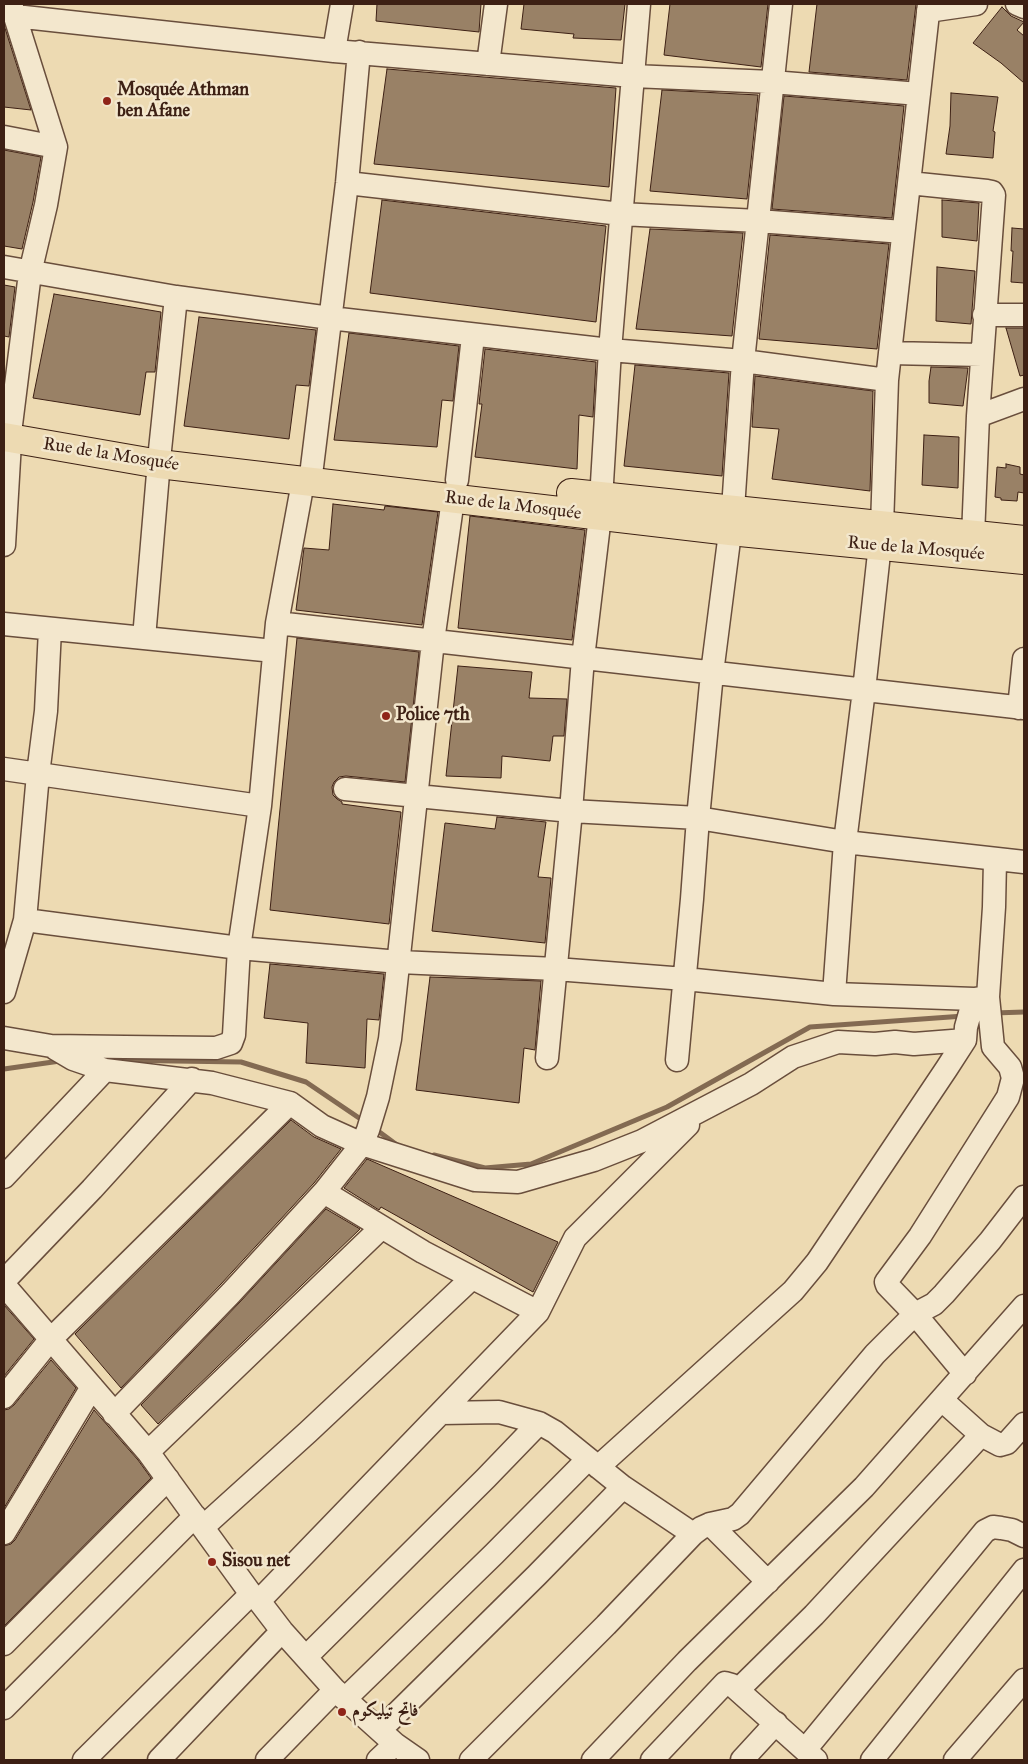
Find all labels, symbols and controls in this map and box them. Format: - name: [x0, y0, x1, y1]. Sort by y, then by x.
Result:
- place label: Mosquée Athman ben Afane: [117, 80, 249, 122]
- marker: Mosquée Athman ben Afane: [101, 95, 113, 107]
- street label: Rue de la Mosquée: [41, 434, 181, 476]
- street label: Rue de la Mosquée: [443, 487, 583, 525]
- street label: Rue de la Mosquée: [847, 532, 985, 566]
- place label: Police 7th: [396, 705, 470, 727]
- marker: Police 7th: [380, 710, 392, 722]
- place label: Sisou net: [222, 1551, 290, 1573]
- marker: Sisou net: [206, 1556, 218, 1568]
- place label: فاتح تيليكوم: [352, 1701, 419, 1723]
- marker: فاتح تيليكوم: [336, 1706, 348, 1718]

